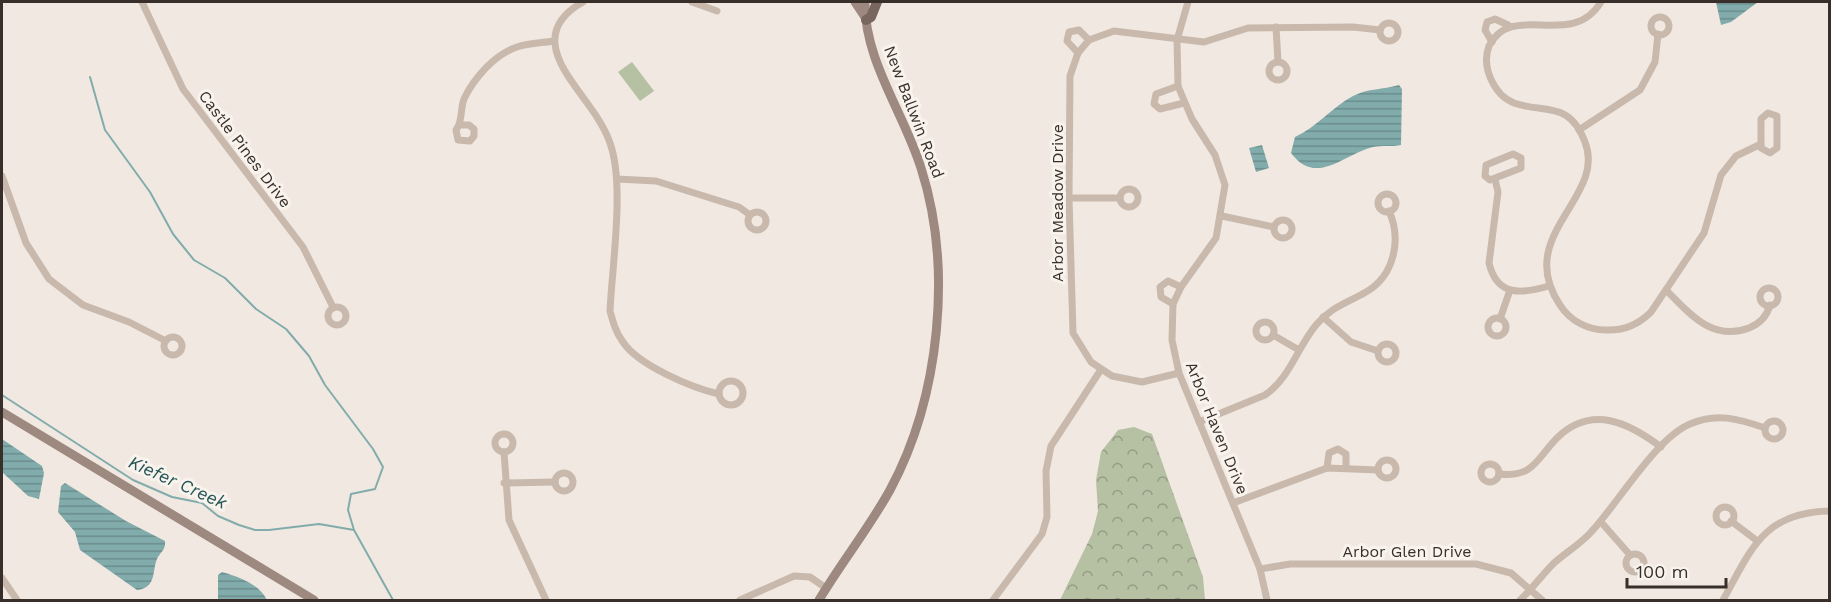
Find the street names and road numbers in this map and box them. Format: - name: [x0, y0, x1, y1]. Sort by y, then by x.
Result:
- street label: New Ballwin Road: [880, 43, 948, 181]
- street label: Castle Pines Drive: [195, 87, 295, 211]
- street label: Arbor Meadow Drive: [1048, 124, 1067, 282]
- street label: Arbor Haven Drive: [1182, 359, 1252, 497]
- street label: Arbor Glen Drive: [1342, 542, 1472, 561]

